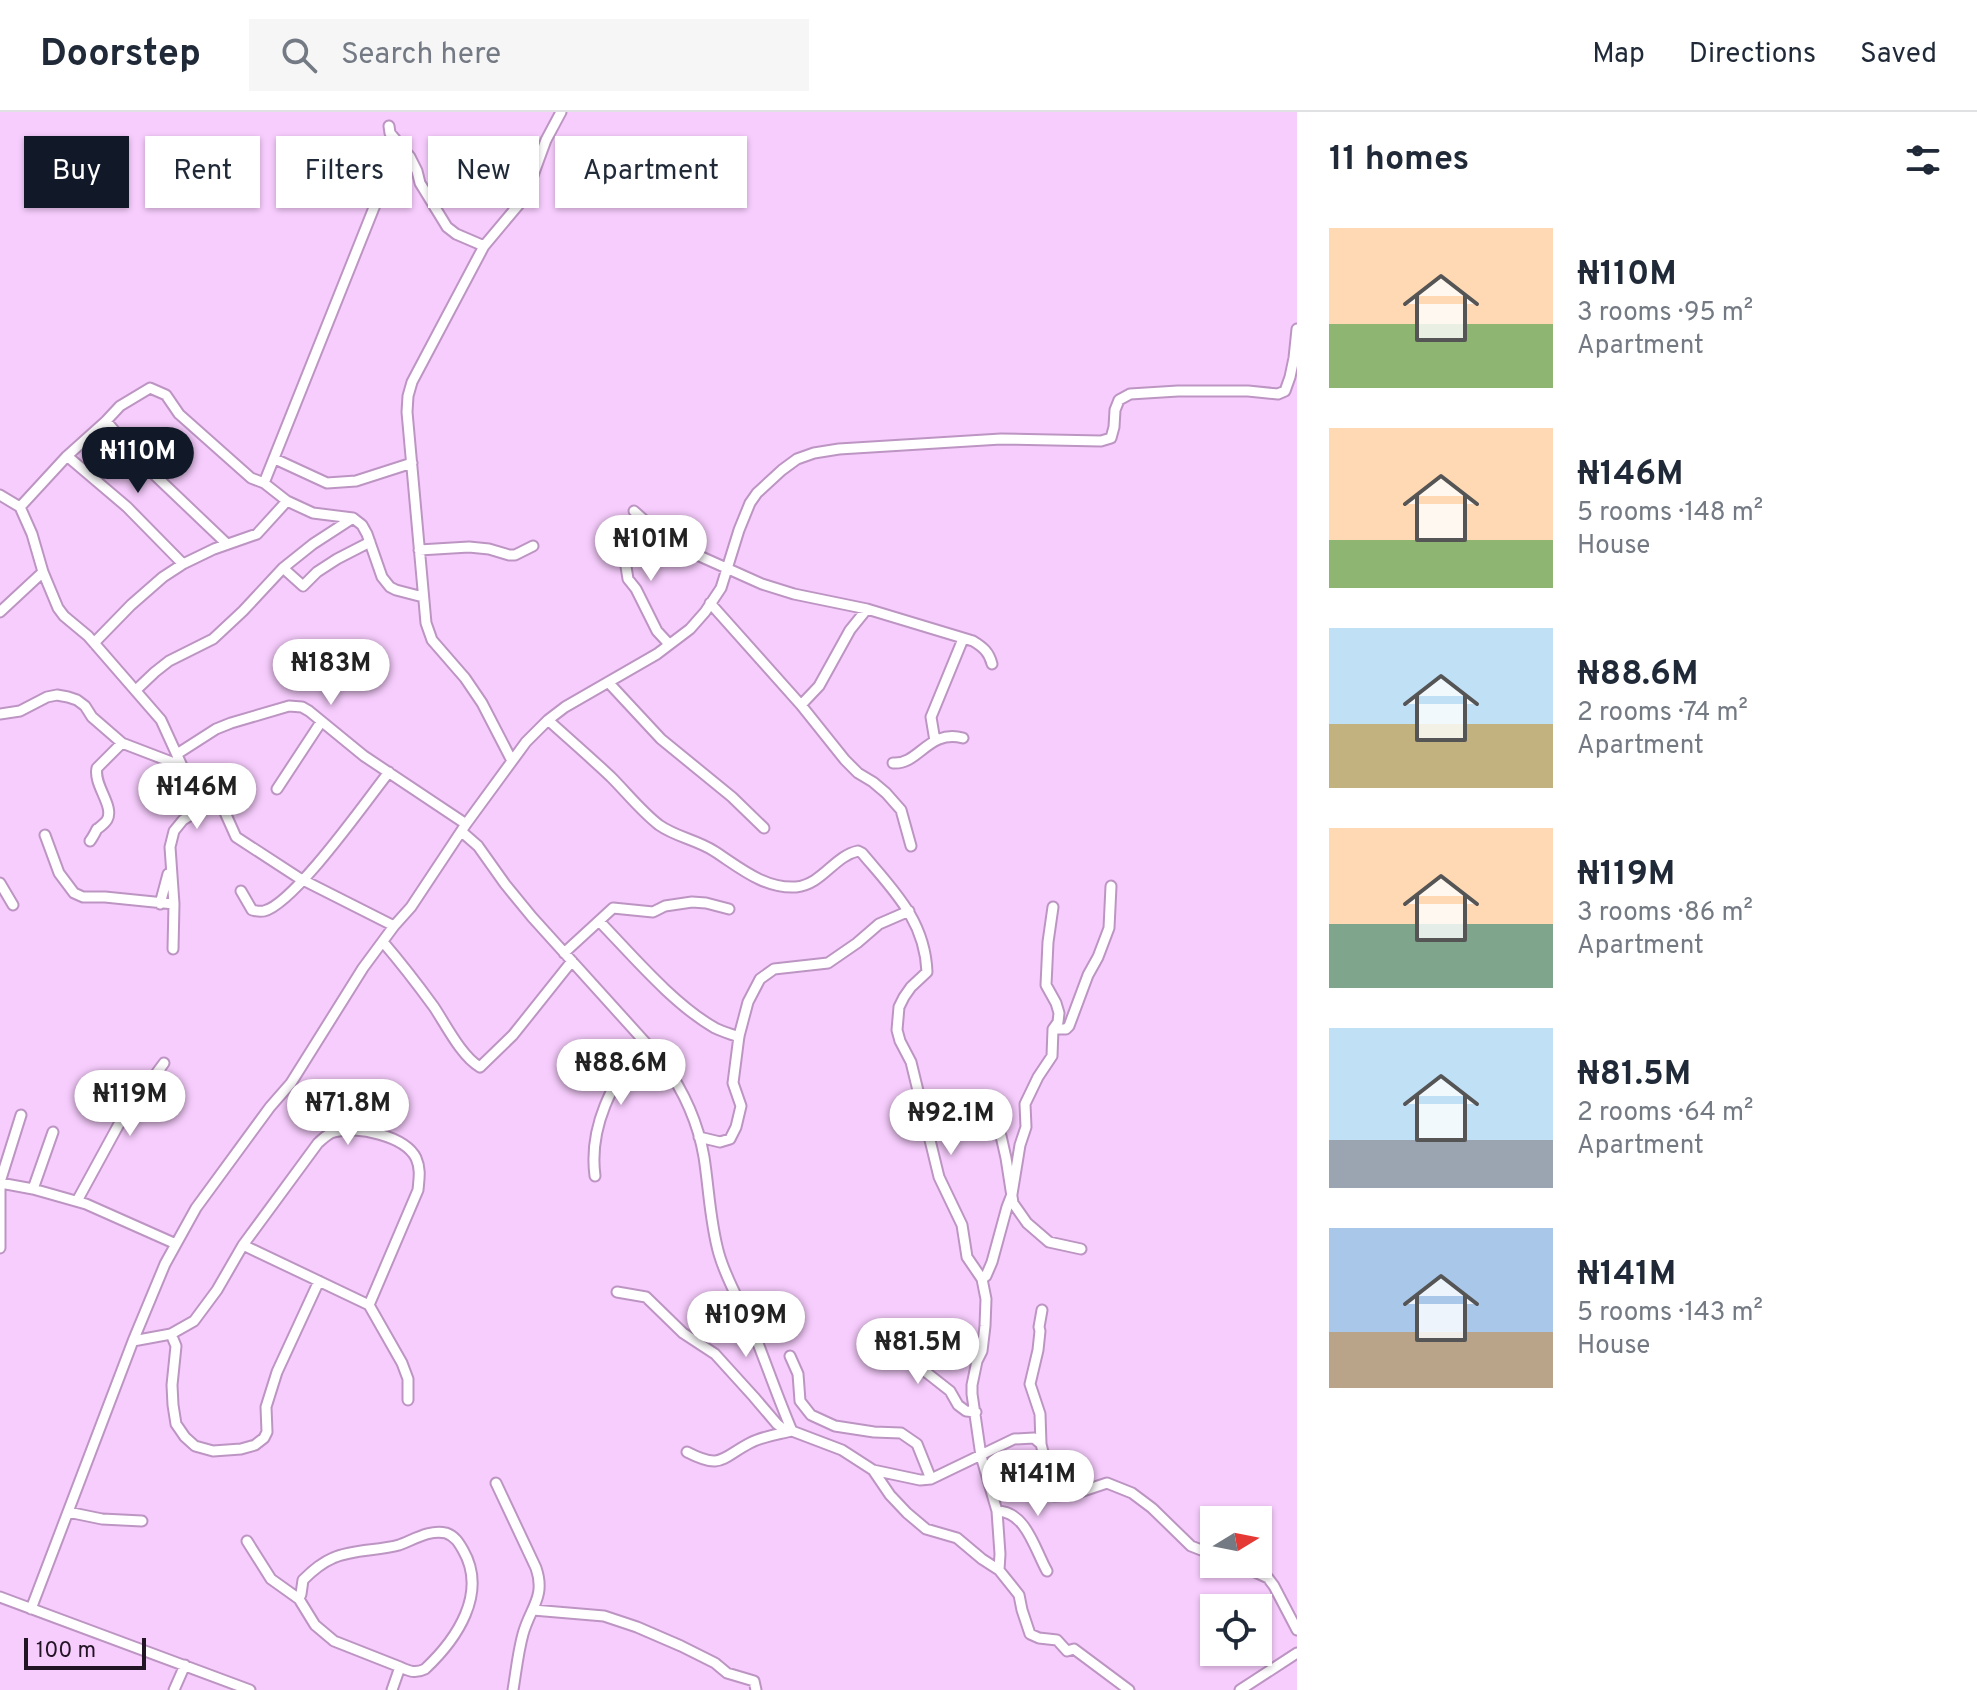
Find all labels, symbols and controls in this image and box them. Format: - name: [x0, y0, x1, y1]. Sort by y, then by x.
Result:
- search box: [249, 19, 809, 91]
- text: Doorstep: [40, 31, 201, 80]
- icon: search: [277, 33, 321, 77]
- text: Search here: [341, 37, 501, 74]
- text: Map: [1592, 37, 1645, 73]
- text: Directions: [1689, 37, 1816, 73]
- text: Saved: [1860, 37, 1937, 73]
- chip: Buy: [24, 136, 129, 208]
- chip: Rent: [145, 136, 260, 208]
- chip: Filters: [276, 136, 412, 208]
- chip: New: [428, 136, 539, 208]
- chip: Apartment: [555, 136, 747, 208]
- icon: filters: [1901, 138, 1945, 182]
- text: 11 homes: [1329, 139, 1469, 182]
- text: ₦110M: [1577, 254, 1677, 297]
- icon: home: [1393, 260, 1489, 356]
- text: 3 rooms · 95 m²: [1577, 297, 1753, 330]
- text: Apartment: [1577, 330, 1704, 363]
- pin: ₦110M: [82, 427, 194, 495]
- text: ₦110M: [100, 436, 176, 469]
- text: ₦146M: [1577, 454, 1684, 497]
- icon: home: [1393, 460, 1489, 556]
- text: 5 rooms · 148 m²: [1577, 497, 1763, 530]
- pin: ₦101M: [595, 515, 707, 583]
- text: ₦101M: [613, 524, 689, 557]
- text: House: [1577, 530, 1650, 563]
- pin: ₦183M: [275, 639, 387, 707]
- text: ₦183M: [291, 648, 371, 681]
- text: ₦88.6M: [1577, 654, 1698, 697]
- icon: home: [1393, 660, 1489, 756]
- text: 2 rooms · 74 m²: [1577, 697, 1748, 730]
- text: Apartment: [1577, 730, 1704, 763]
- pin: ₦146M: [141, 763, 253, 831]
- text: ₦146M: [156, 772, 238, 805]
- text: ₦119M: [1577, 854, 1675, 897]
- icon: home: [1393, 860, 1489, 956]
- text: 3 rooms · 86 m²: [1577, 897, 1753, 930]
- text: Apartment: [1577, 930, 1704, 963]
- pin: ₦88.6M: [556, 1039, 686, 1107]
- text: ₦88.6M: [575, 1048, 667, 1081]
- text: ₦81.5M: [1577, 1054, 1691, 1097]
- icon: home: [1393, 1060, 1489, 1156]
- pin: ₦119M: [74, 1070, 186, 1138]
- text: ₦119M: [92, 1079, 168, 1112]
- pin: ₦71.8M: [283, 1079, 413, 1147]
- text: ₦71.8M: [305, 1088, 391, 1121]
- pin: ₦92.1M: [886, 1089, 1016, 1157]
- text: 2 rooms · 64 m²: [1577, 1097, 1753, 1130]
- text: ₦92.1M: [908, 1098, 994, 1131]
- text: Apartment: [1577, 1130, 1704, 1163]
- text: ₦141M: [1577, 1254, 1676, 1297]
- icon: home: [1393, 1260, 1489, 1356]
- pin: ₦109M: [690, 1291, 802, 1359]
- text: 5 rooms · 143 m²: [1577, 1297, 1763, 1330]
- text: ₦109M: [705, 1300, 787, 1333]
- pin: ₦81.5M: [853, 1318, 983, 1386]
- text: ₦81.5M: [874, 1327, 962, 1360]
- text: House: [1577, 1330, 1650, 1363]
- pin: ₦141M: [982, 1450, 1094, 1518]
- text: ₦141M: [1000, 1459, 1076, 1492]
- north arrow: [1200, 1506, 1272, 1578]
- map controls: [1200, 1506, 1272, 1666]
- button: locate: [1200, 1594, 1272, 1666]
- scale bar: [24, 1634, 146, 1670]
- text: 100 m: [36, 1638, 96, 1665]

